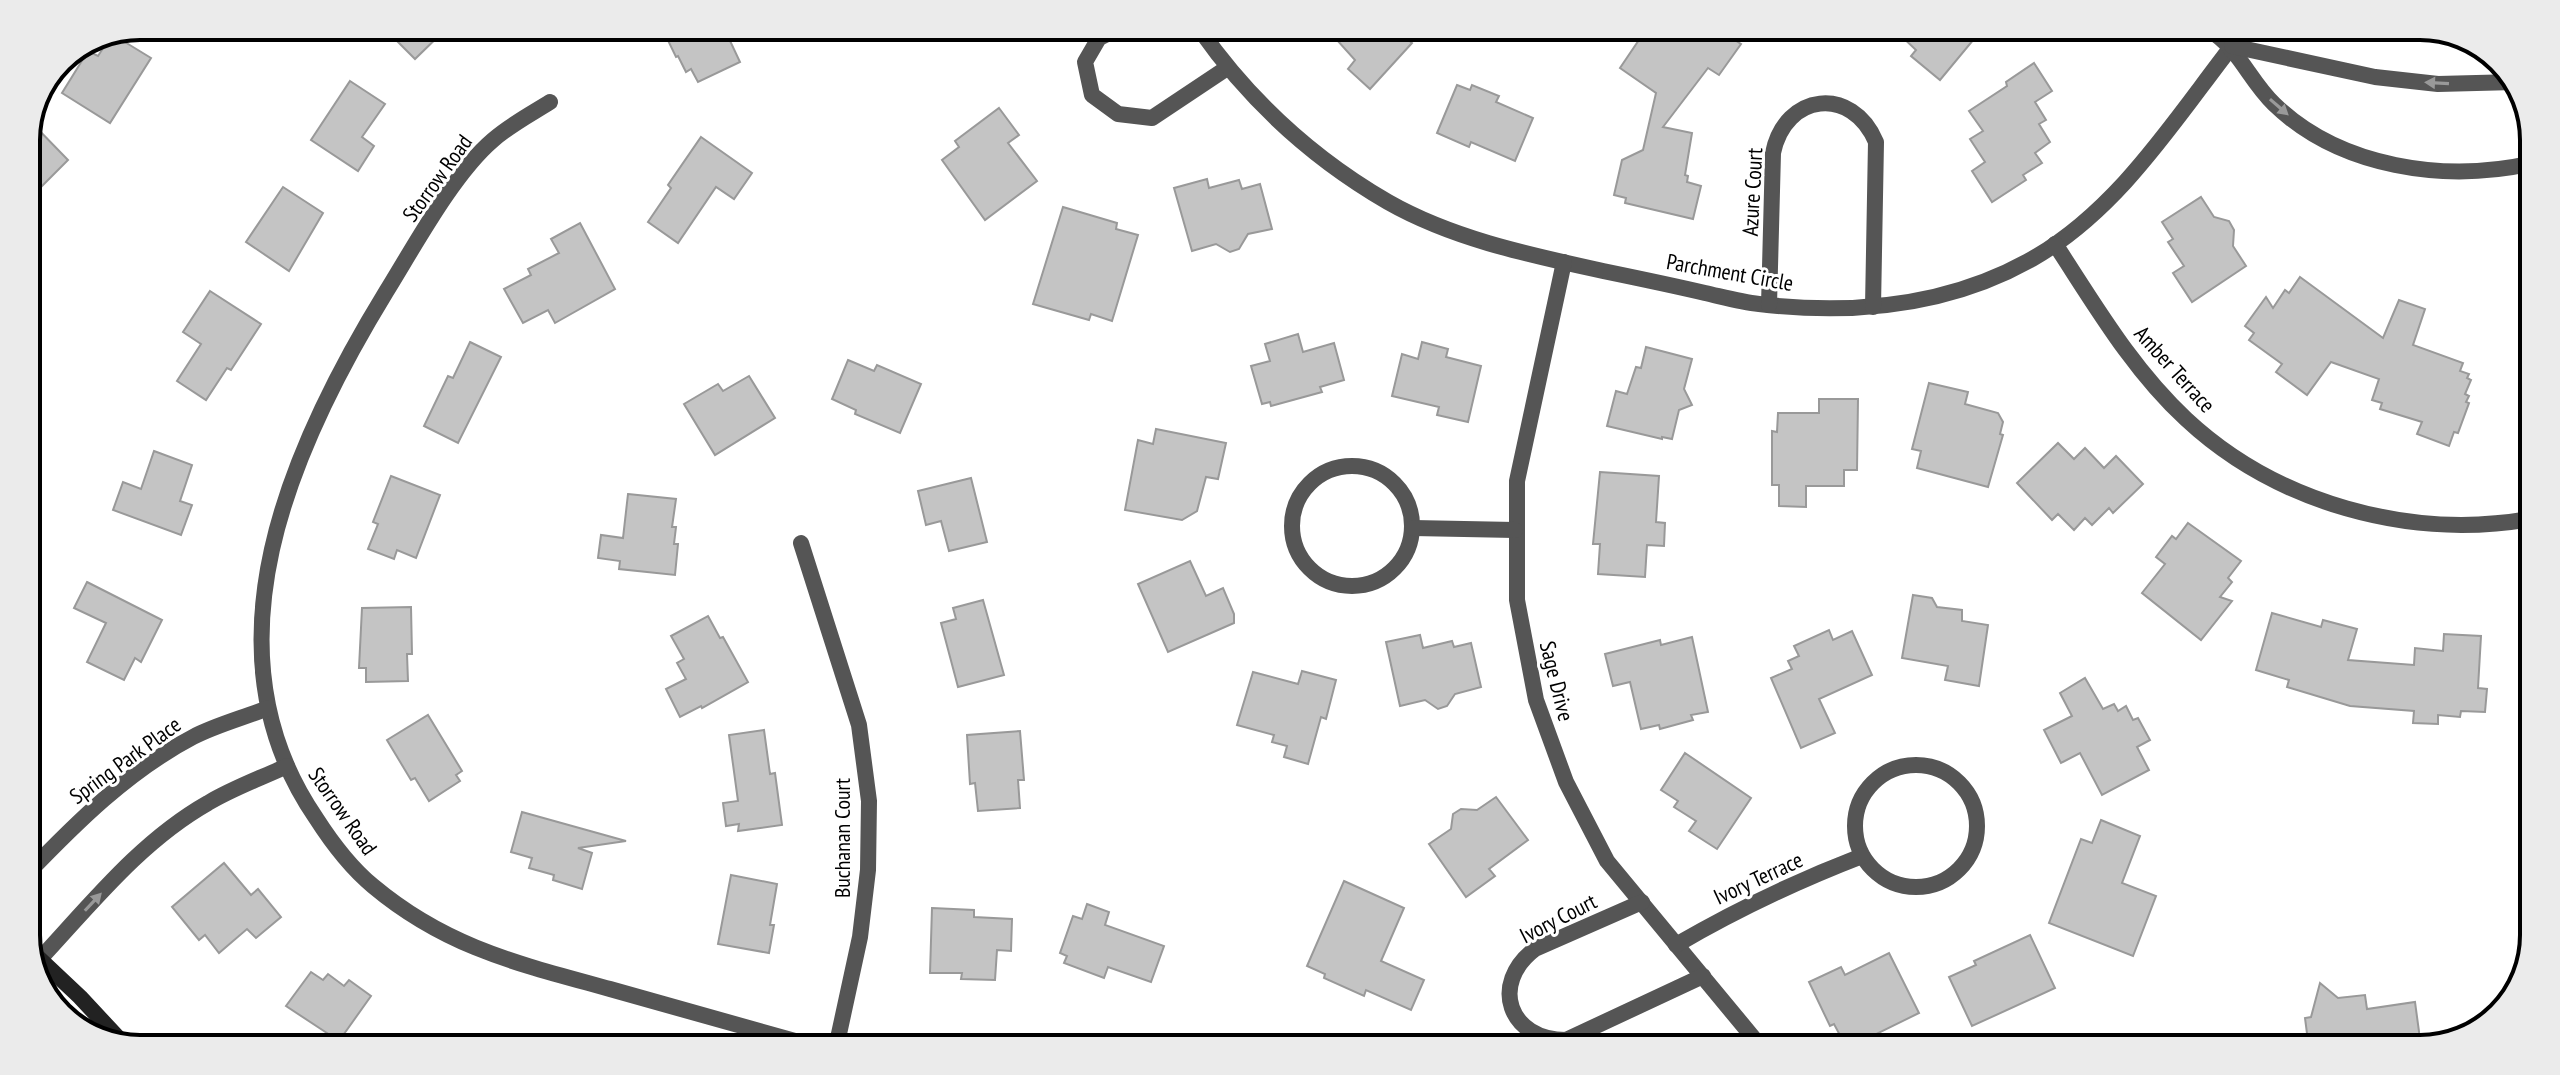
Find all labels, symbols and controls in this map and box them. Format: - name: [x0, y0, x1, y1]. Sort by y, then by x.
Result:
- one-way arrow: [2424, 76, 2449, 89]
- one-way arrow: [2268, 98, 2288, 115]
- street label: Storrow Road: [396, 129, 478, 227]
- street label: Azure Court: [1736, 147, 1768, 237]
- street label: Parchment Circle: [1664, 247, 1796, 297]
- street label: Amber Terrace: [2129, 320, 2221, 418]
- street label: Sage Drive: [1534, 638, 1580, 724]
- street label: Spring Park Place: [64, 710, 186, 810]
- street label: Storrow Road: [303, 762, 383, 860]
- street label: Buchanan Court: [828, 778, 856, 898]
- street label: Ivory Terrace: [1709, 845, 1807, 911]
- street label: Ivory Court: [1515, 887, 1601, 949]
- one-way arrow: [83, 892, 101, 911]

